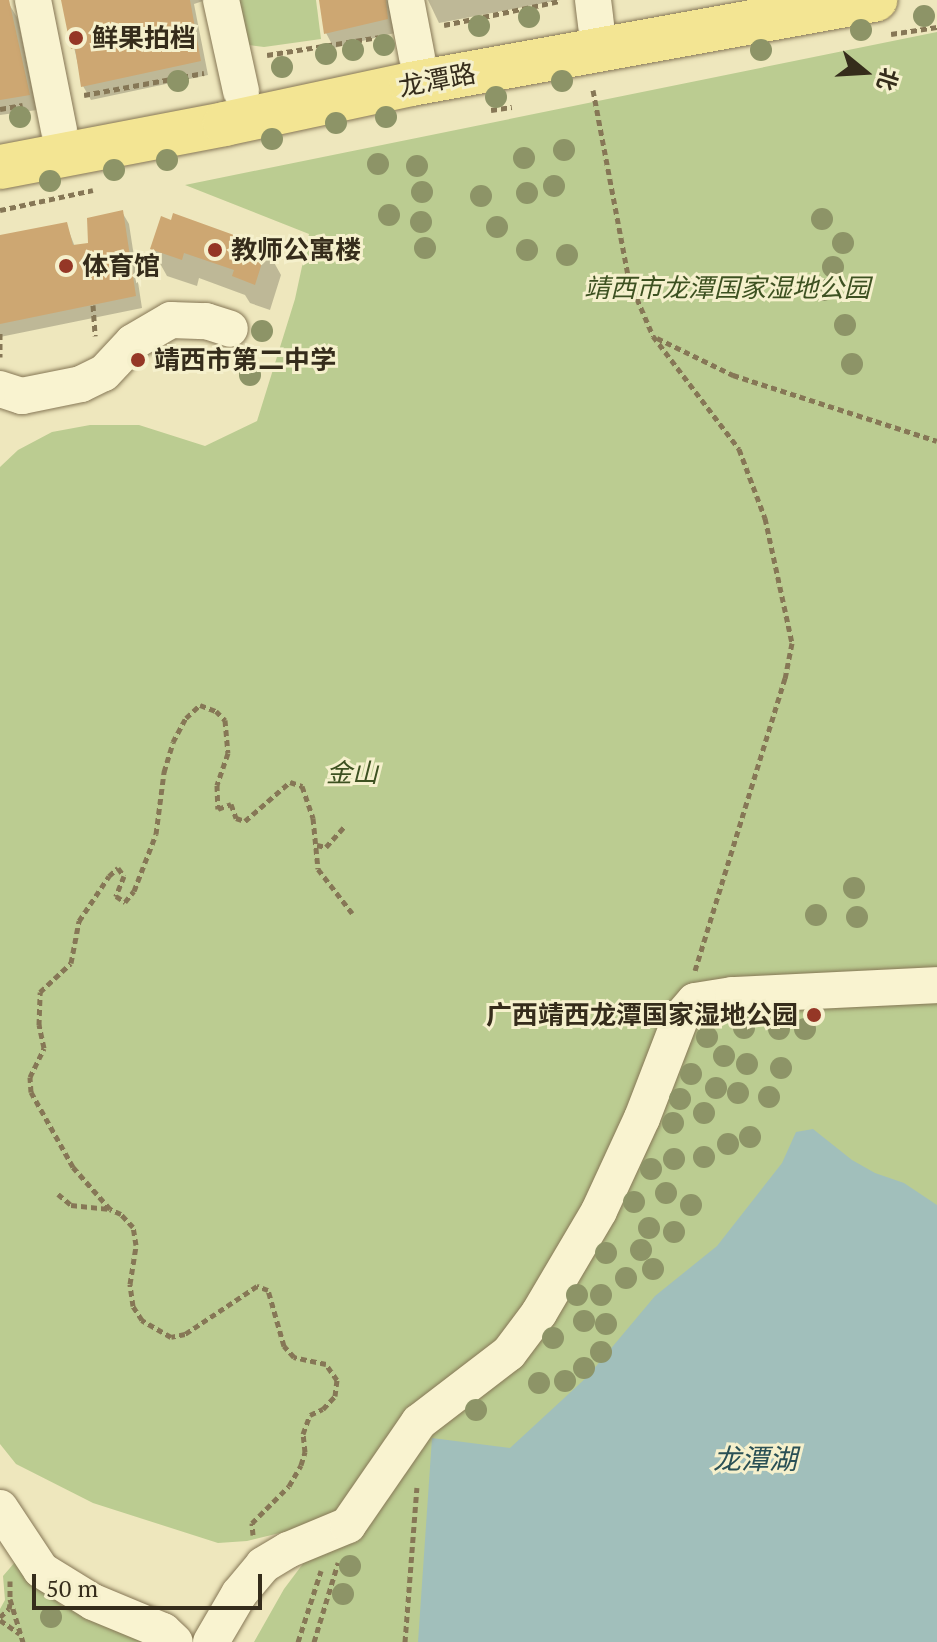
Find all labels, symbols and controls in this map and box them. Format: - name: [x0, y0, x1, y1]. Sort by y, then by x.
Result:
- place label: 鲜果拍档: [92, 22, 196, 54]
- marker: 鲜果拍档: [67, 29, 85, 47]
- north arrow: [825, 32, 905, 112]
- street label: 龙潭路: [396, 57, 478, 103]
- text: 北: [871, 65, 905, 95]
- place label: 教师公寓楼: [231, 234, 361, 266]
- marker: 教师公寓楼: [206, 241, 224, 259]
- place label: 体育馆: [82, 250, 160, 282]
- marker: 体育馆: [57, 257, 75, 275]
- park label: 靖西市龙潭国家湿地公园: [584, 272, 870, 304]
- place label: 靖西市第二中学: [154, 344, 336, 376]
- marker: 靖西市第二中学: [129, 351, 147, 369]
- park label: 金山: [326, 757, 378, 789]
- place label: 广西靖西龙潭国家湿地公园: [486, 999, 798, 1031]
- marker: 广西靖西龙潭国家湿地公园: [805, 1006, 823, 1024]
- water label: 龙潭湖: [713, 1442, 797, 1476]
- scale bar: [36, 1558, 266, 1608]
- text: 50 m: [46, 1572, 98, 1604]

